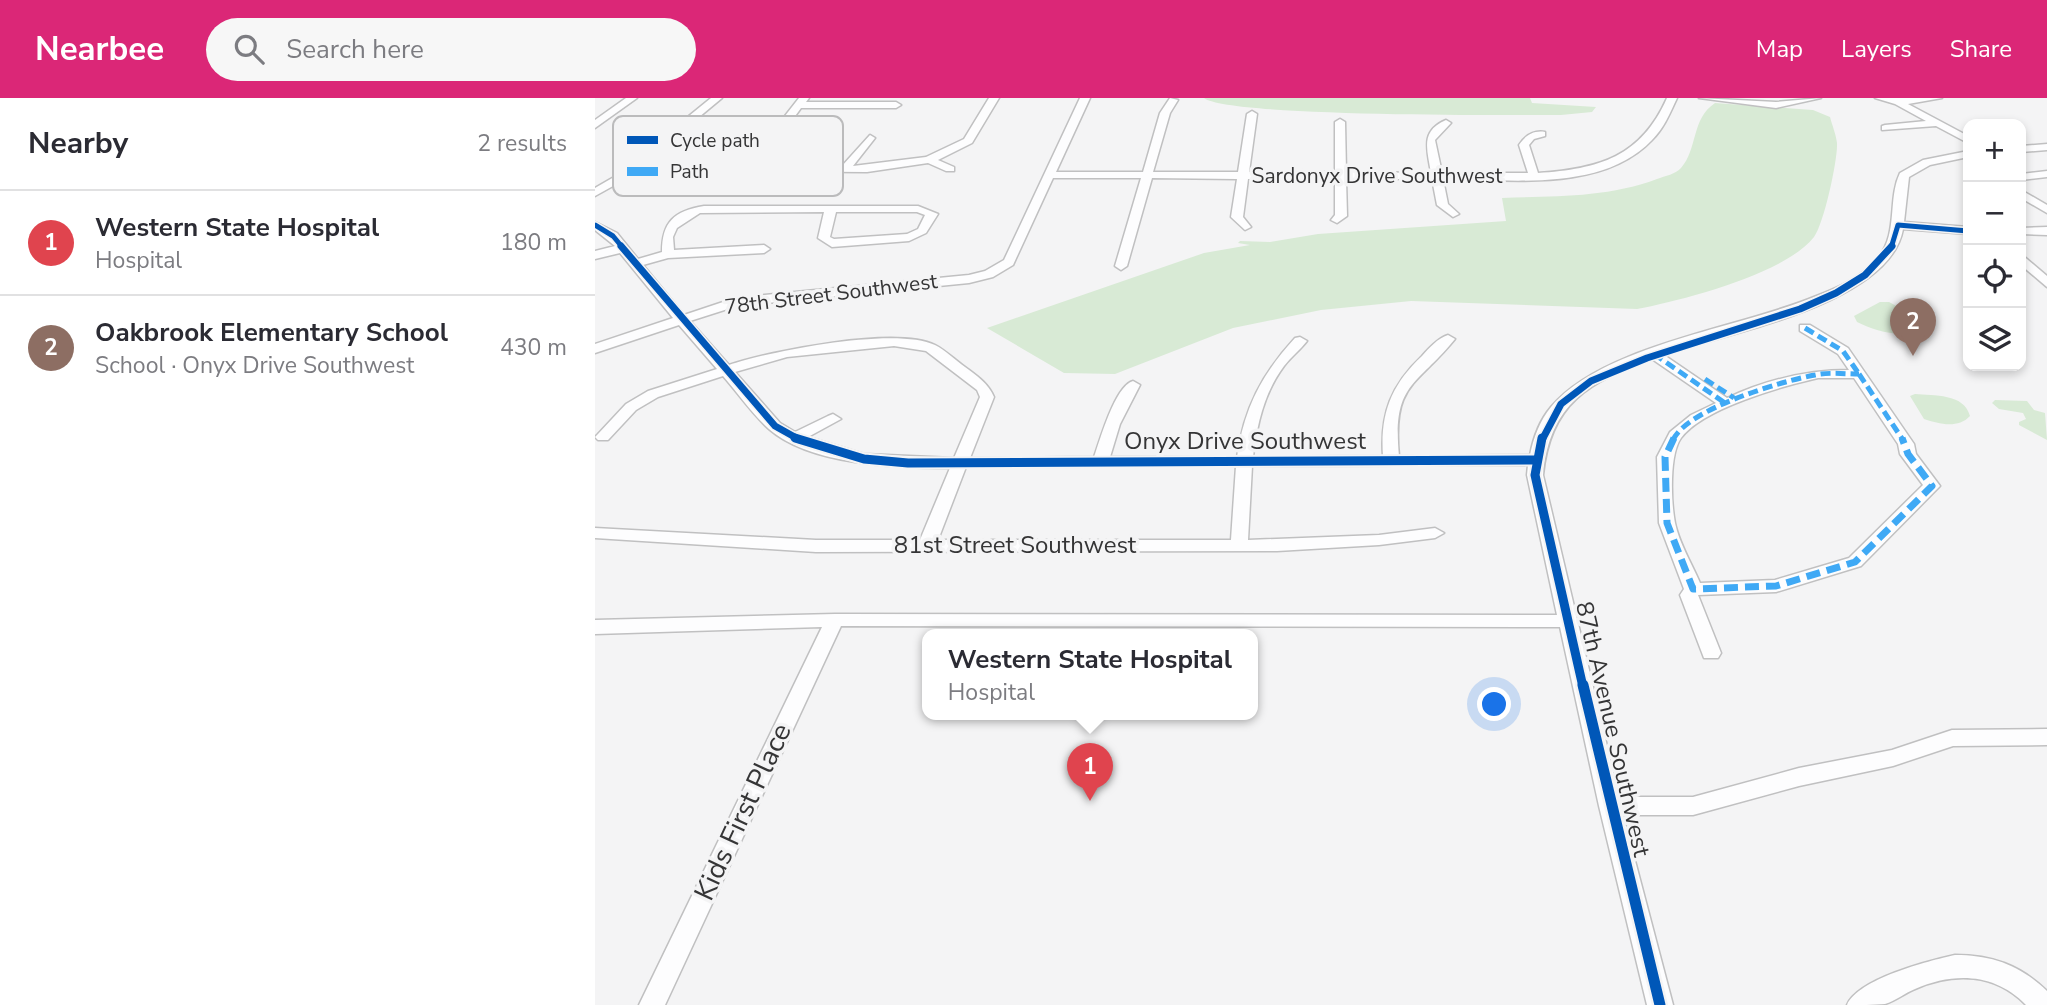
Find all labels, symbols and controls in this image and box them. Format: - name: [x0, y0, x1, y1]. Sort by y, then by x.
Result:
- search box: [206, 18, 696, 81]
- text: Nearbee: [35, 27, 164, 72]
- icon: search: [230, 30, 268, 68]
- text: Search here: [286, 32, 424, 67]
- text: Map: [1756, 33, 1803, 65]
- text: Layers: [1841, 33, 1912, 65]
- text: Share: [1950, 33, 2012, 65]
- legend: [613, 116, 843, 196]
- map controls: [1963, 119, 2026, 371]
- button: +: [1963, 119, 2026, 182]
- text: Nearby: [28, 123, 128, 164]
- text: 2 results: [477, 128, 567, 159]
- text: Cycle path: [670, 128, 760, 154]
- text: Path: [670, 159, 709, 185]
- street label: Sardonyx Drive Southwest: [1252, 162, 1503, 190]
- button: −: [1963, 182, 2026, 245]
- text: Western State Hospital: [95, 210, 379, 245]
- text: 1: [44, 227, 58, 258]
- text: 180 m: [500, 227, 567, 258]
- text: Hospital: [95, 245, 182, 276]
- button: locate: [1963, 245, 2026, 308]
- street label: 78th Street Southwest: [723, 267, 940, 321]
- pin: 2: [1890, 298, 1936, 356]
- button: layers: [1963, 308, 2026, 371]
- text: Oakbrook Elementary School: [95, 315, 448, 350]
- text: 2: [44, 332, 58, 363]
- text: 430 m: [500, 332, 567, 363]
- text: School · Onyx Drive Southwest: [95, 350, 414, 381]
- street label: Onyx Drive Southwest: [1124, 425, 1367, 457]
- street label: 81st Street Southwest: [894, 529, 1137, 561]
- street label: 87th Avenue Southwest: [1568, 598, 1658, 860]
- popup: [922, 629, 1258, 720]
- text: Western State Hospital: [948, 642, 1232, 677]
- text: Hospital: [948, 677, 1035, 708]
- your location: [1477, 687, 1511, 721]
- street label: Kids First Place: [685, 717, 801, 907]
- pin: 1: [1067, 743, 1113, 801]

